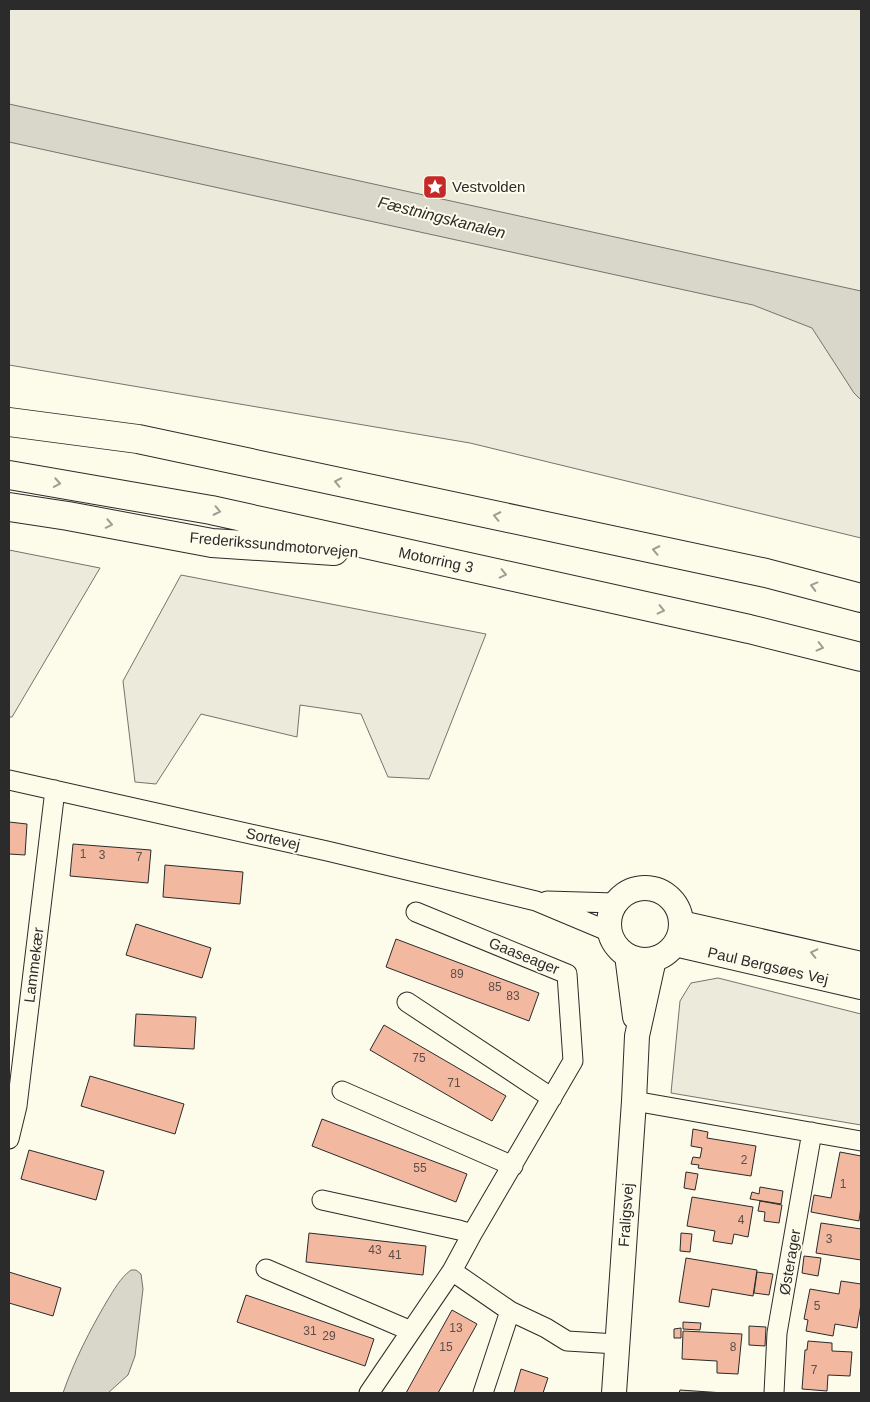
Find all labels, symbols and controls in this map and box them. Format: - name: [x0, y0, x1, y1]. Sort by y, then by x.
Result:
- place icon: Vestvolden: [422, 174, 448, 200]
- place label: Vestvolden: [452, 178, 525, 195]
- water label: Fæstningskanalen: [376, 193, 507, 242]
- one-way arrow: [333, 477, 342, 488]
- one-way arrow: [52, 478, 61, 488]
- one-way arrow: [212, 505, 221, 516]
- one-way arrow: [492, 511, 501, 522]
- one-way arrow: [104, 518, 113, 528]
- street label: Frederikssundmotorvejen: [189, 529, 359, 560]
- street label: Motorring 3: [397, 543, 475, 576]
- one-way arrow: [651, 545, 660, 555]
- one-way arrow: [498, 568, 507, 579]
- one-way arrow: [810, 581, 819, 592]
- one-way arrow: [657, 604, 666, 614]
- one-way arrow: [815, 641, 824, 652]
- street label: Sortevej: [244, 824, 302, 853]
- house number: 1: [80, 847, 87, 861]
- house number: 3: [99, 848, 106, 862]
- house number: 7: [136, 850, 143, 864]
- street label: Lammekær: [20, 926, 47, 1004]
- street label: Gaaseager: [487, 934, 562, 977]
- street label: Paul Bergsøes Vej: [706, 943, 830, 988]
- one-way arrow: [809, 948, 818, 959]
- house number: 89: [450, 967, 464, 981]
- house number: 85: [488, 980, 502, 994]
- house number: 83: [506, 989, 520, 1003]
- house number: 75: [412, 1051, 426, 1065]
- house number: 71: [447, 1076, 461, 1090]
- house number: 2: [741, 1153, 748, 1167]
- house number: 55: [413, 1161, 427, 1175]
- house number: 1: [840, 1177, 847, 1191]
- street label: Fraligsvej: [615, 1182, 636, 1248]
- house number: 4: [738, 1213, 745, 1227]
- street label: Østerager: [775, 1228, 804, 1296]
- house number: 3: [826, 1232, 833, 1246]
- house number: 43: [368, 1243, 382, 1257]
- house number: 41: [388, 1248, 402, 1262]
- house number: 5: [814, 1299, 821, 1313]
- house number: 13: [449, 1321, 463, 1335]
- house number: 31: [303, 1324, 317, 1338]
- house number: 29: [322, 1329, 336, 1343]
- house number: 15: [439, 1340, 453, 1354]
- house number: 8: [730, 1340, 737, 1354]
- house number: 7: [811, 1363, 818, 1377]

